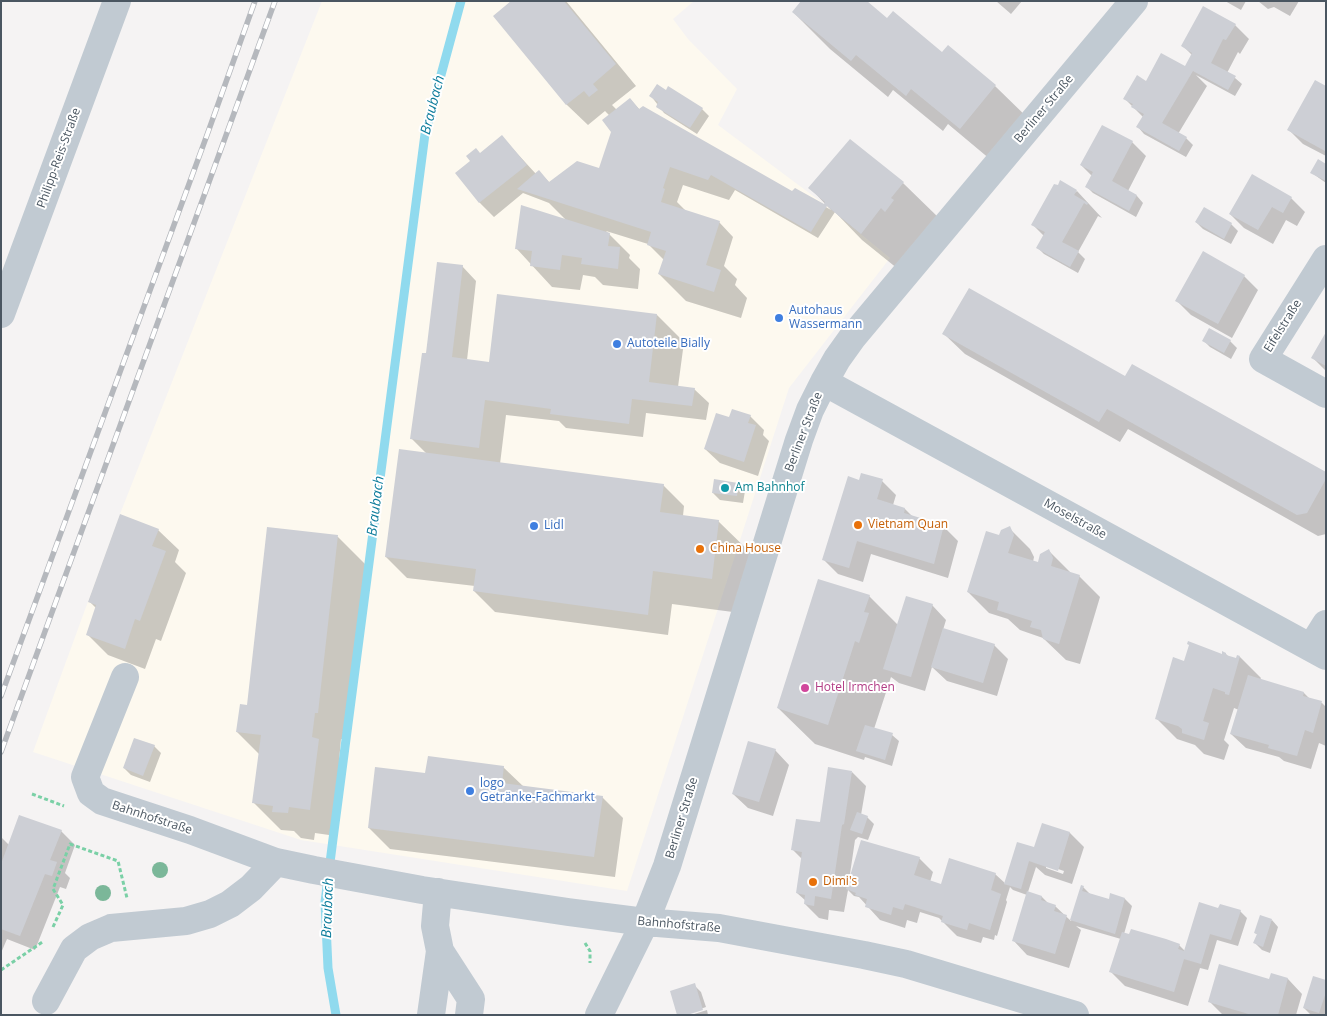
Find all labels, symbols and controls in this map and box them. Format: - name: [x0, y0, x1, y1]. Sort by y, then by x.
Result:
- street label: Berliner Straße: [1011, 72, 1077, 146]
- water label: Braubach: [418, 74, 448, 136]
- street label: Philipp-Reis-Straße: [34, 106, 84, 210]
- street label: Eifelstraße: [1261, 297, 1305, 355]
- place label: Autohaus Wassermann: [789, 304, 862, 332]
- marker: Autohaus Wassermann: [773, 312, 785, 324]
- place label: Autoteile Bially: [627, 337, 710, 351]
- marker: Autoteile Bially: [611, 338, 623, 350]
- street label: Berliner Straße: [782, 390, 826, 474]
- water label: Braubach: [364, 475, 388, 537]
- place label: Am Bahnhof: [735, 481, 805, 495]
- marker: Am Bahnhof: [719, 482, 731, 494]
- street label: Moselstraße: [1041, 496, 1109, 542]
- place label: Vietnam Quan: [868, 518, 948, 532]
- place label: Lidl: [544, 519, 564, 533]
- marker: Vietnam Quan: [852, 519, 864, 531]
- marker: Lidl: [528, 520, 540, 532]
- place label: China House: [710, 542, 781, 556]
- marker: China House: [694, 543, 706, 555]
- place label: Hotel Irmchen: [815, 681, 895, 695]
- marker: Hotel Irmchen: [799, 682, 811, 694]
- street label: Berliner Straße: [663, 776, 701, 860]
- place label: logo Getränke-Fachmarkt: [480, 777, 595, 805]
- marker: logo Getränke-Fachmarkt: [464, 785, 476, 797]
- street label: Bahnhofstraße: [110, 798, 194, 838]
- place label: Dimi's: [823, 875, 857, 889]
- marker: Dimi's: [807, 876, 819, 888]
- water label: Braubach: [319, 878, 337, 938]
- street label: Bahnhofstraße: [637, 914, 721, 936]

